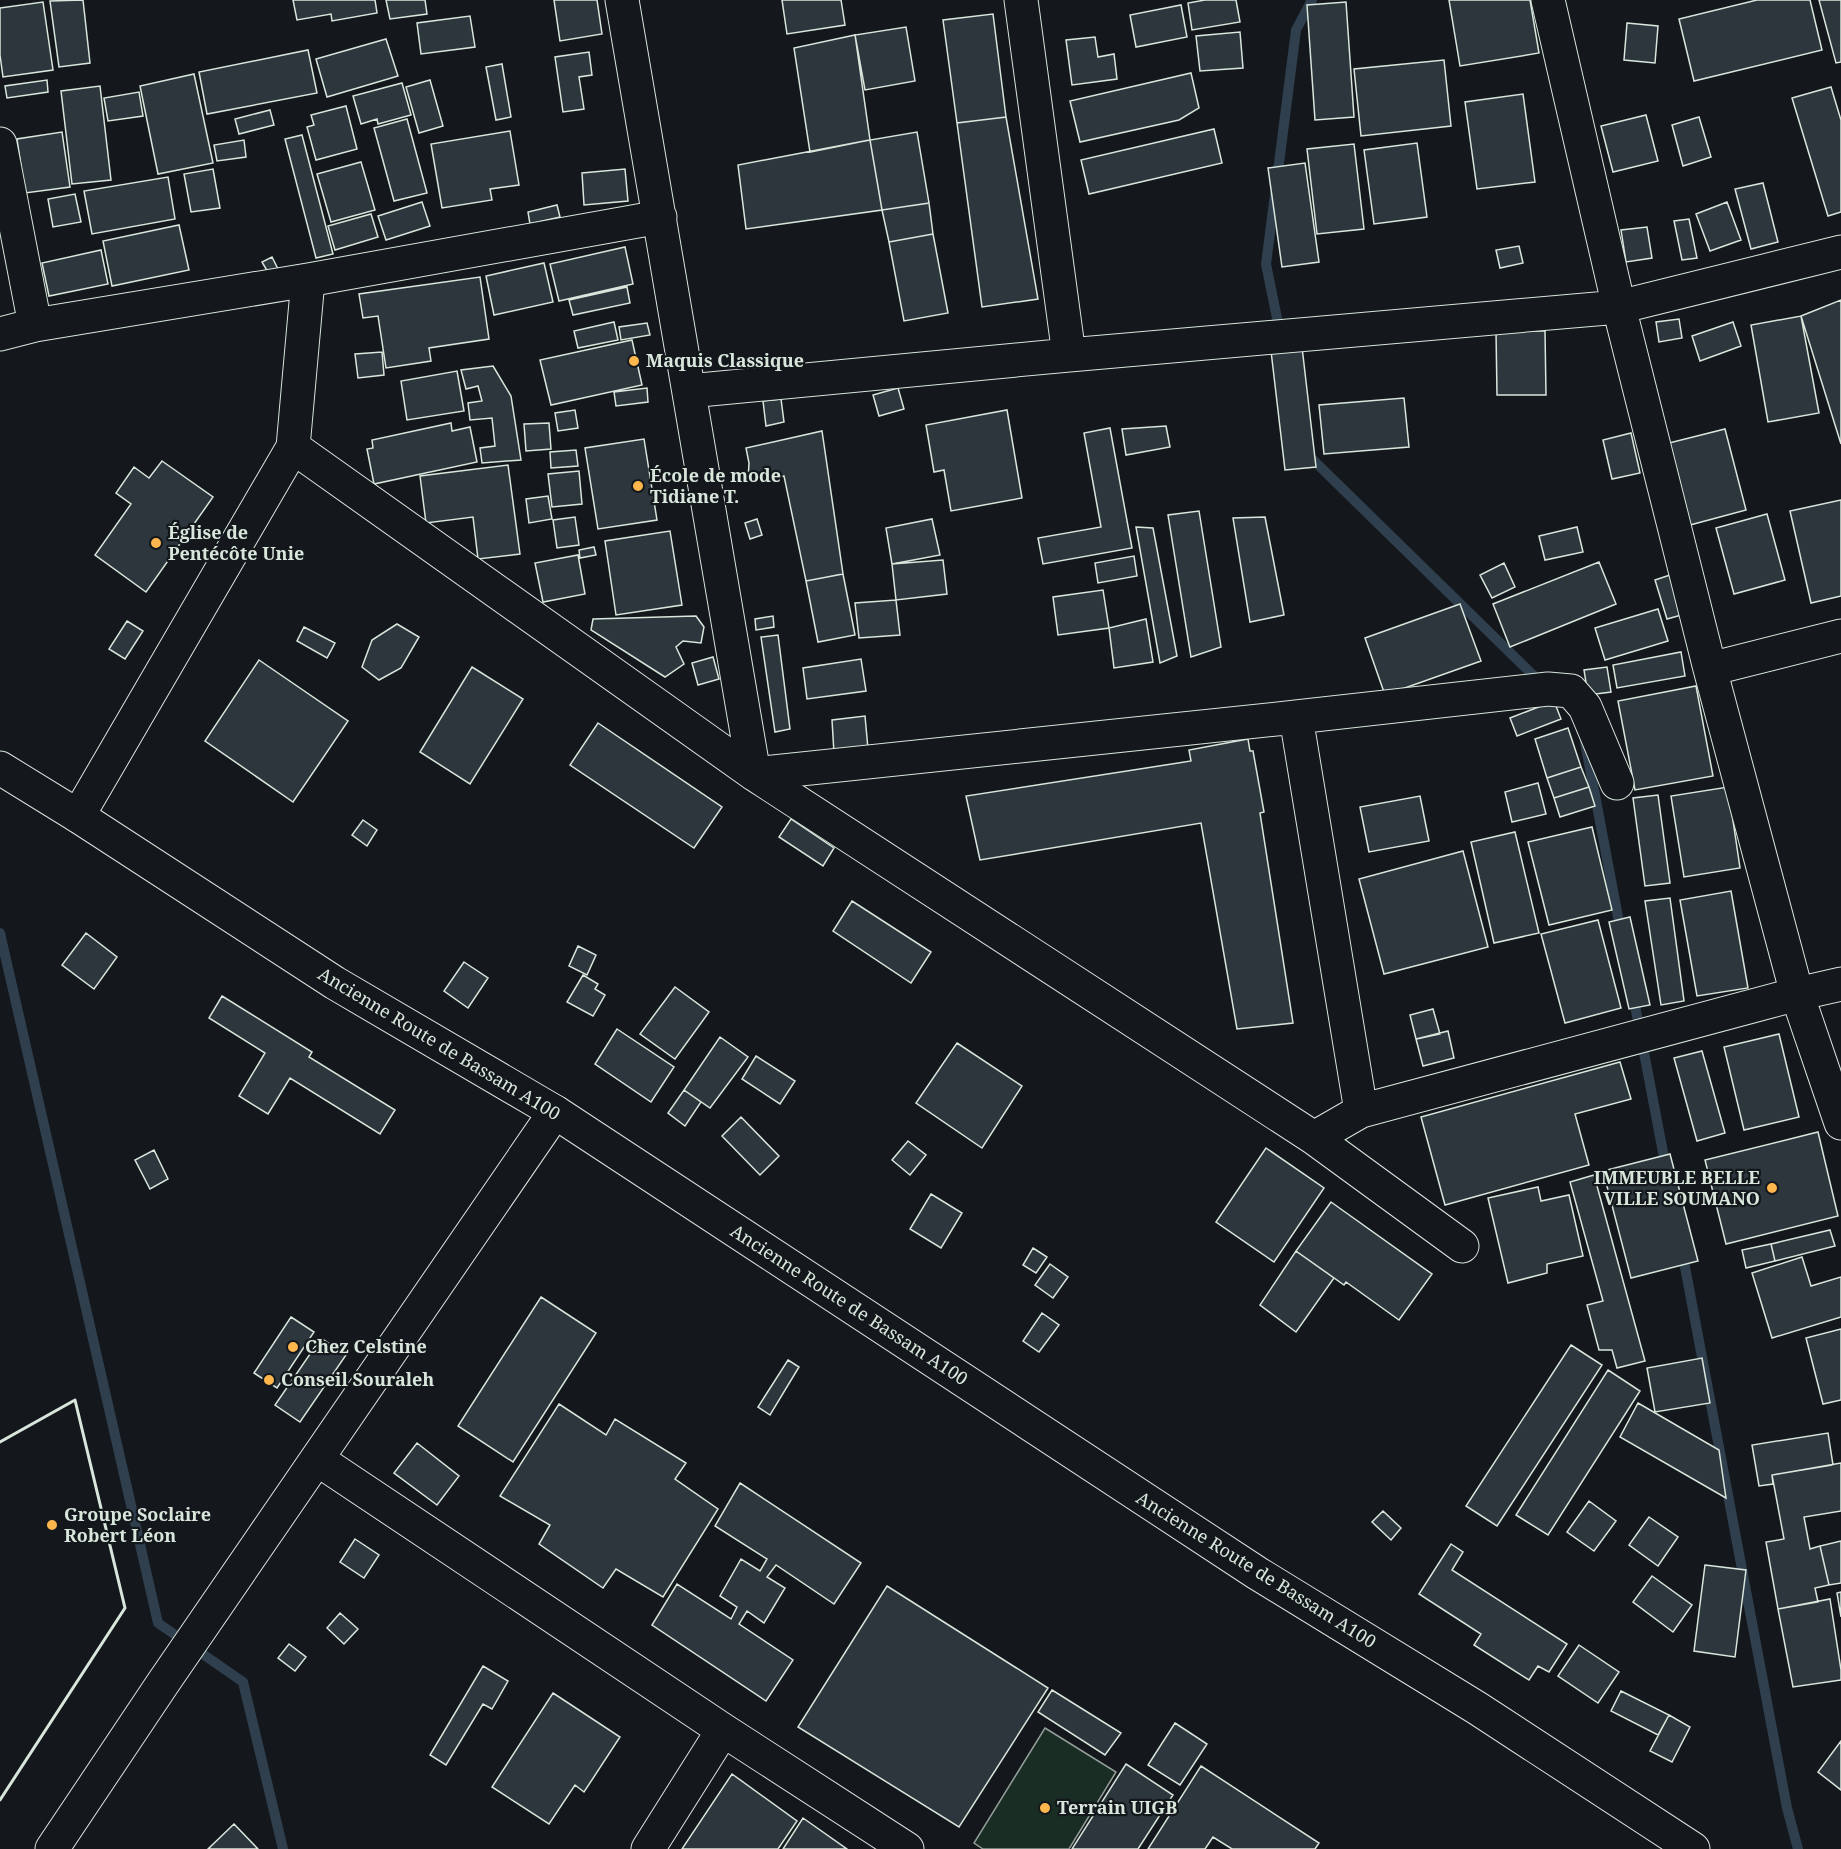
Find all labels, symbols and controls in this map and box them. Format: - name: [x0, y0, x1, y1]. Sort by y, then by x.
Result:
- place label: Maquis Classique: [646, 348, 804, 372]
- marker: Maquis Classique: [627, 354, 641, 368]
- place label: École de mode Tidiane T.: [650, 463, 781, 508]
- marker: École de mode Tidiane T.: [631, 479, 645, 493]
- place label: Église de Pentécôte Unie: [168, 520, 304, 565]
- marker: Église de Pentécôte Unie: [149, 536, 163, 550]
- street label: Ancienne Route de Bassam A100: [314, 961, 565, 1125]
- place label: IMMEUBLE BELLE VILLE SOUMANO: [1594, 1165, 1760, 1210]
- marker: IMMEUBLE BELLE VILLE SOUMANO: [1765, 1181, 1779, 1195]
- street label: Ancienne Route de Bassam A100: [726, 1218, 973, 1390]
- place label: Chez Celstine: [305, 1334, 427, 1358]
- marker: Chez Celstine: [286, 1340, 300, 1354]
- place label: Conseil Souraleh: [281, 1367, 434, 1391]
- marker: Conseil Souraleh: [262, 1373, 276, 1387]
- street label: Ancienne Route de Bassam A100: [1132, 1485, 1381, 1653]
- place label: Groupe Soclaire Robert Léon: [64, 1502, 211, 1547]
- marker: Groupe Soclaire Robert Léon: [45, 1518, 59, 1532]
- place label: Terrain UIGB: [1057, 1795, 1177, 1819]
- marker: Terrain UIGB: [1038, 1801, 1052, 1815]

